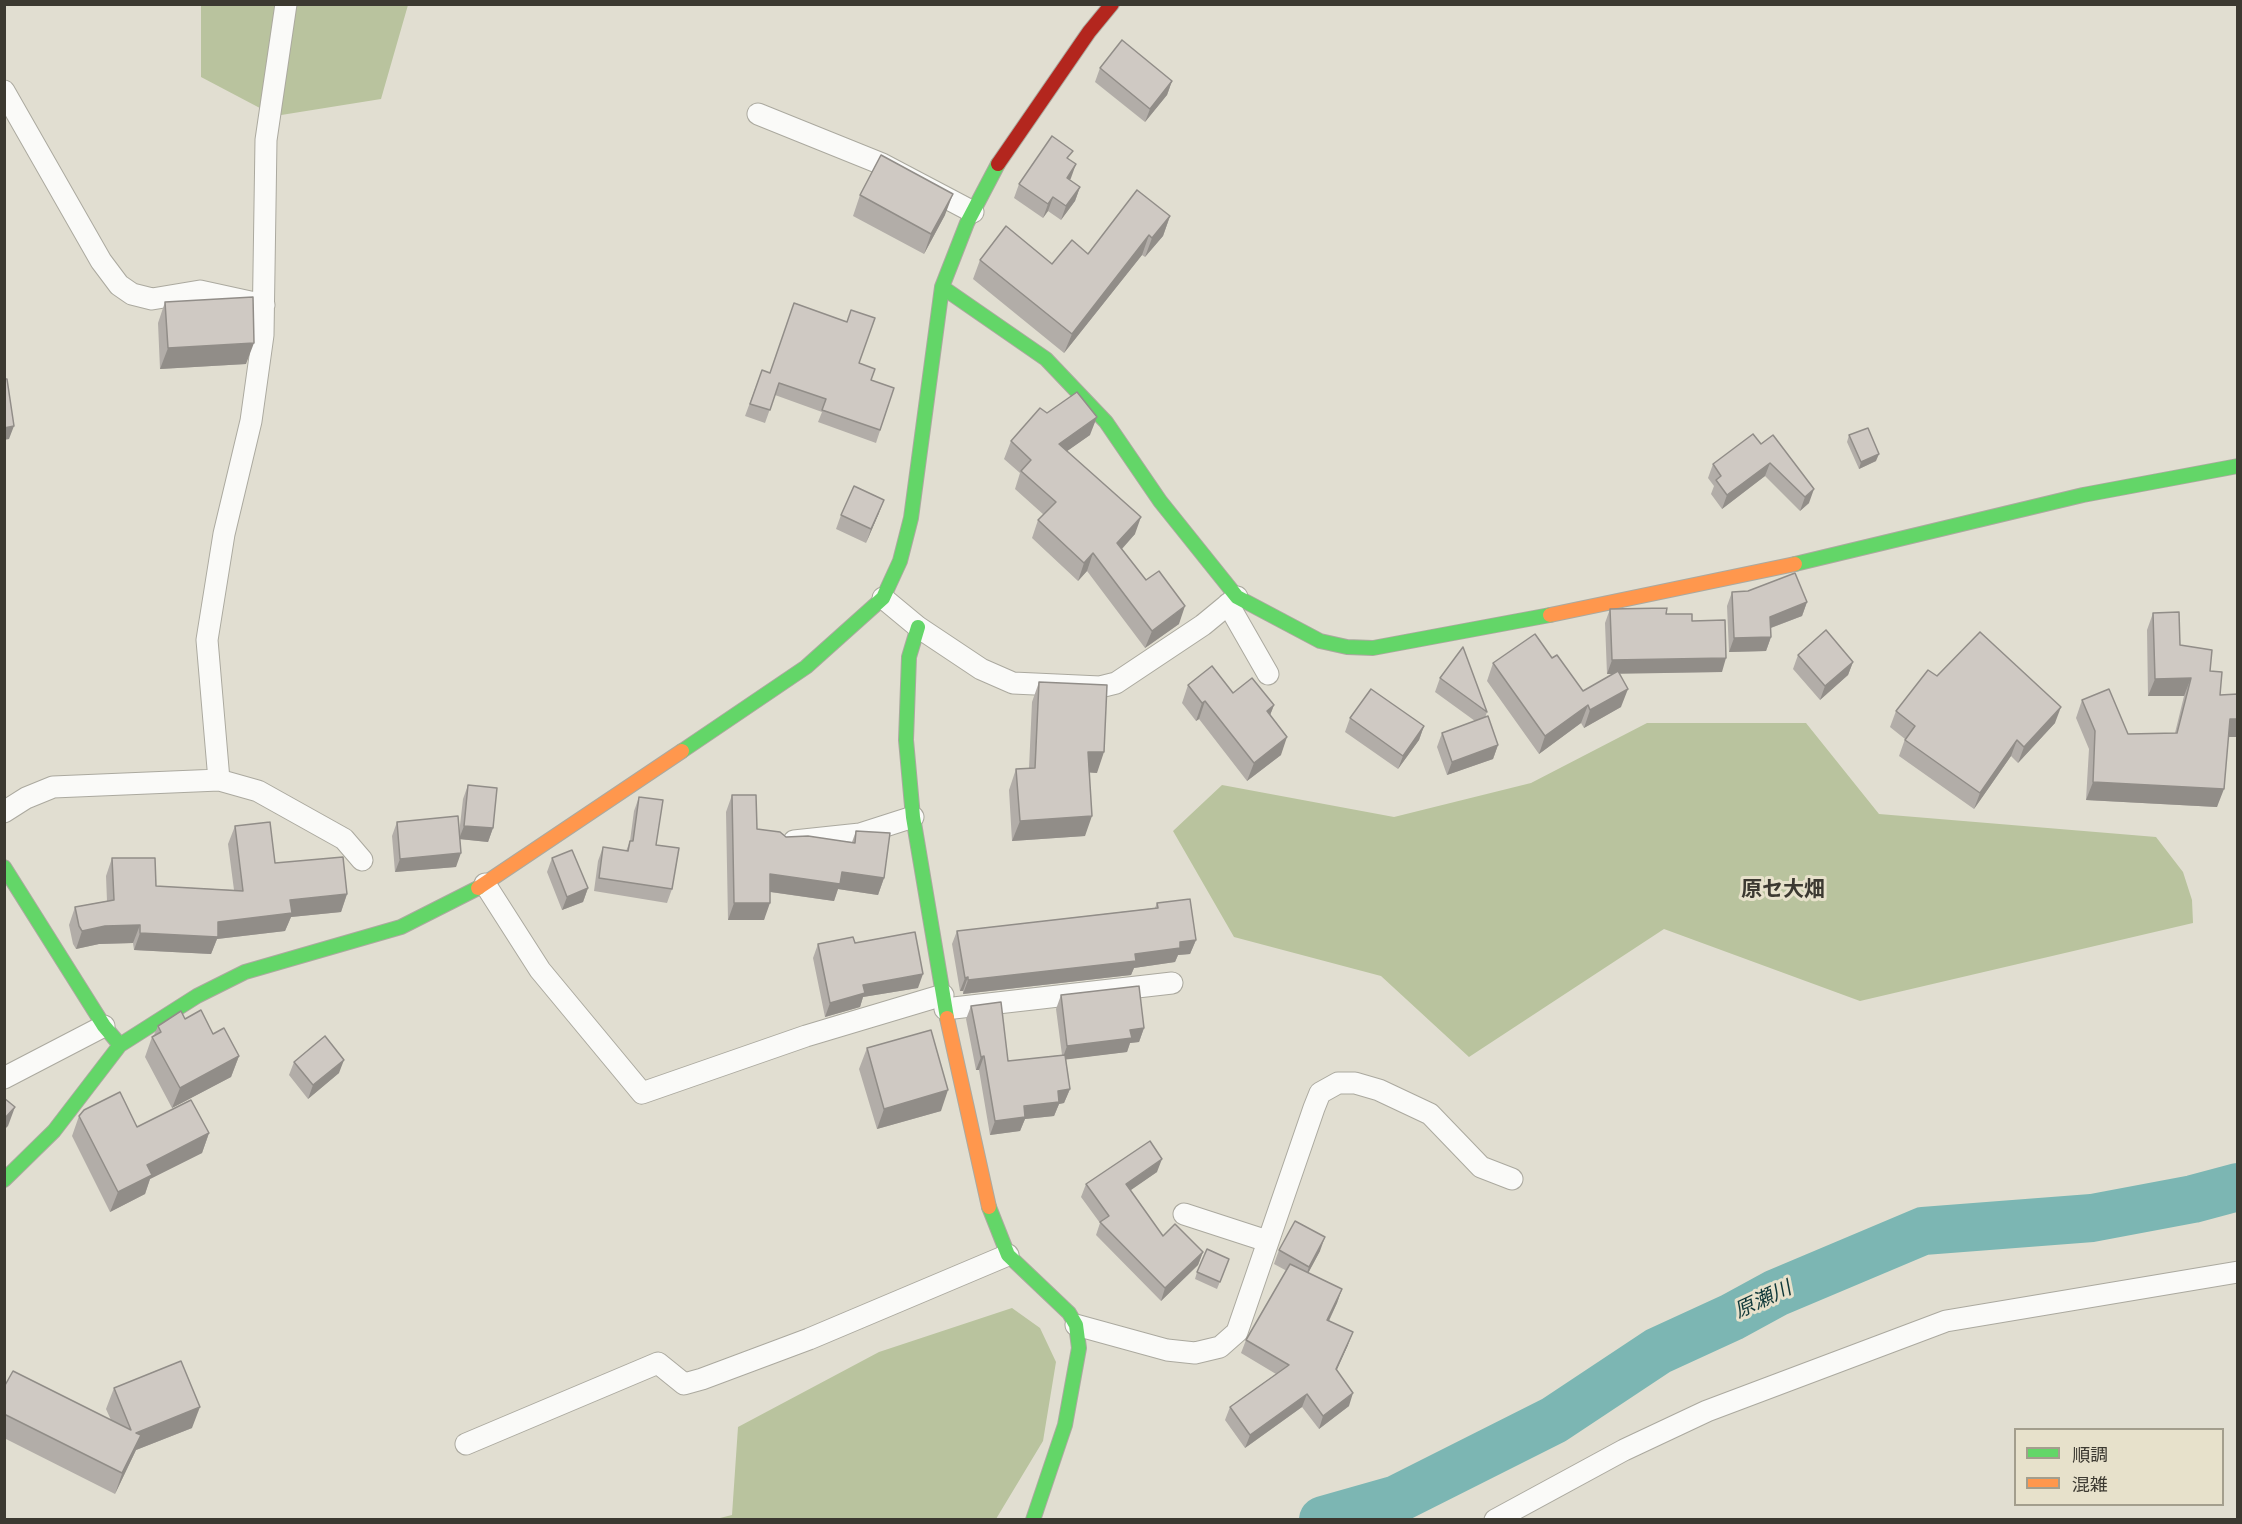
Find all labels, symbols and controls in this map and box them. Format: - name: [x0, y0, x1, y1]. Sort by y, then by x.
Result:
- district label: 原セ大畑: [1741, 877, 1825, 903]
- water label: 原瀬川: [1731, 1276, 1795, 1324]
- legend: [2014, 1428, 2224, 1506]
- text: 順調: [2072, 1444, 2108, 1466]
- text: 混雑: [2072, 1474, 2108, 1496]

